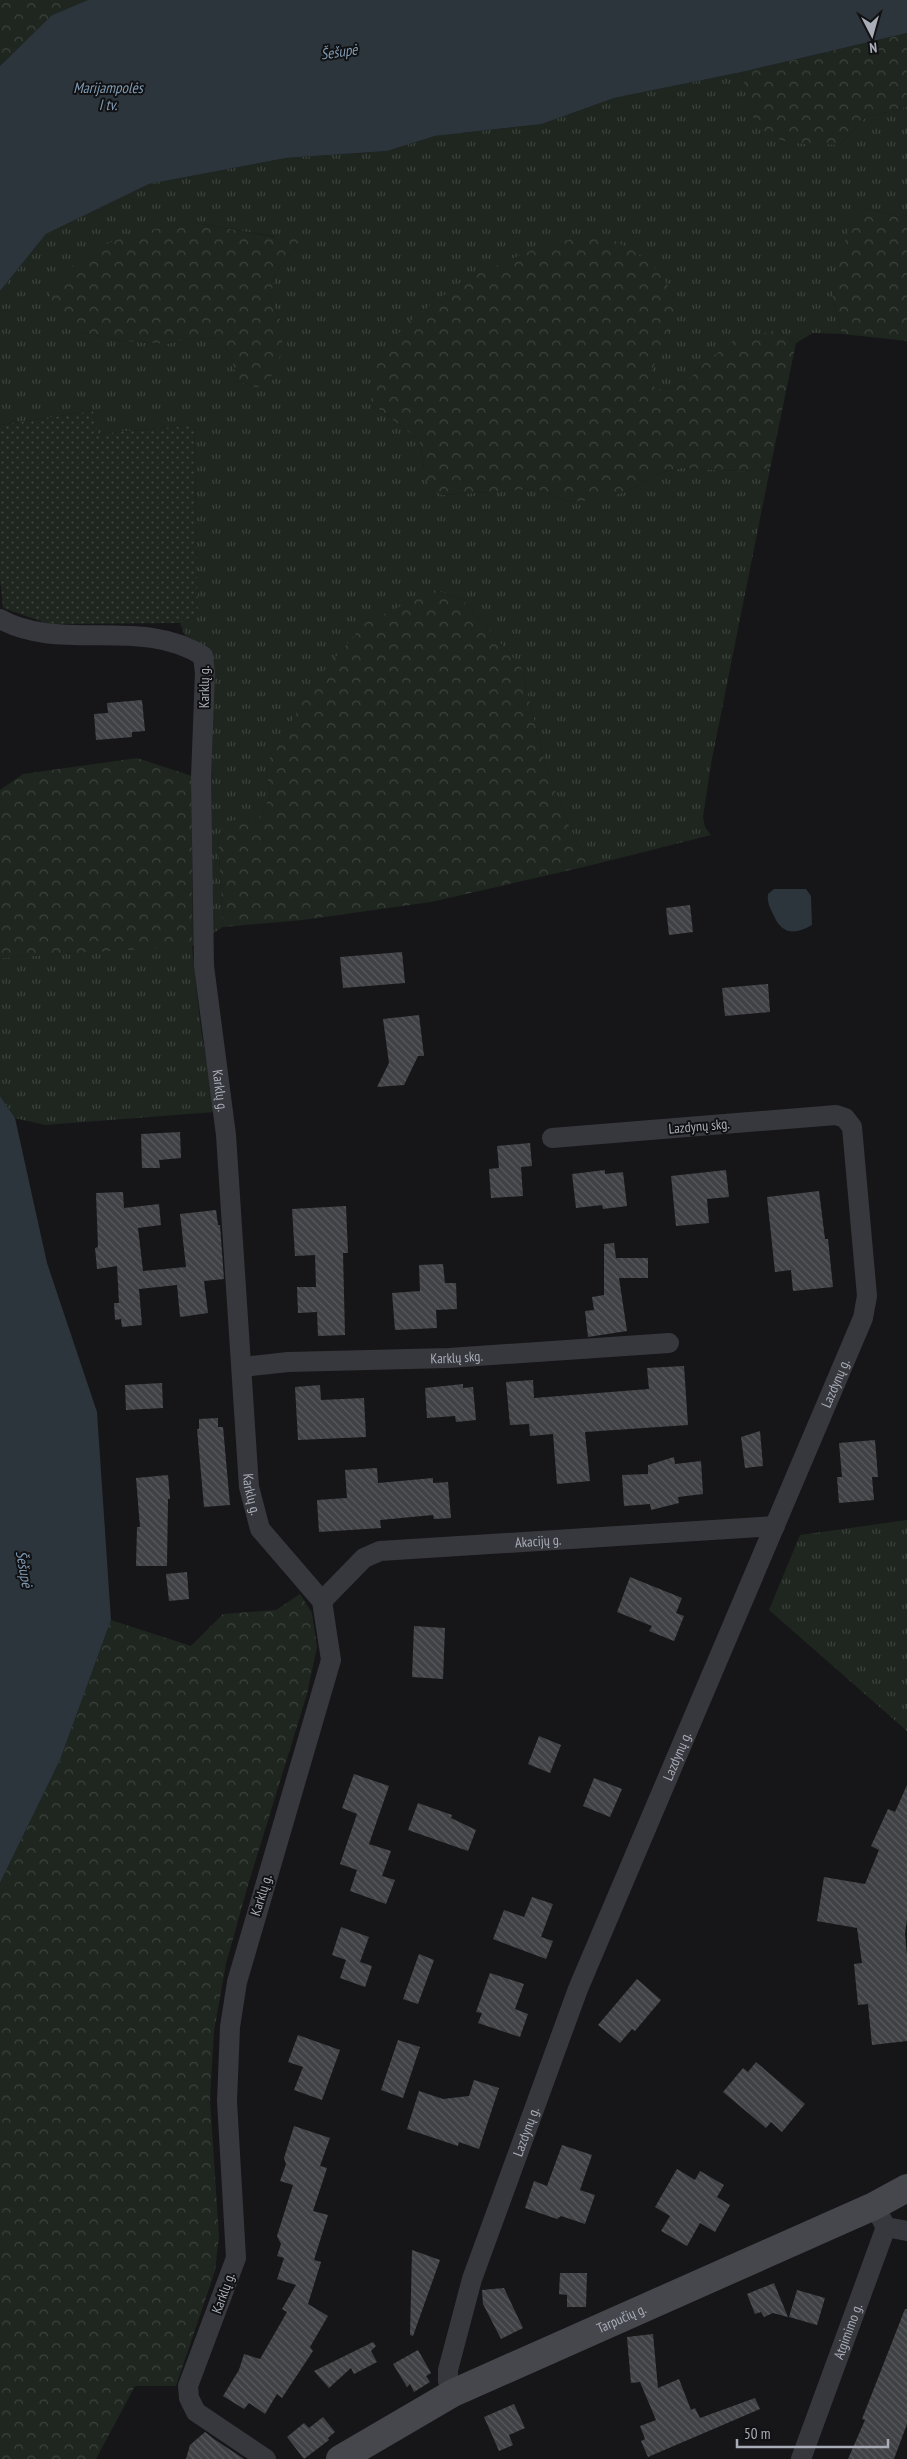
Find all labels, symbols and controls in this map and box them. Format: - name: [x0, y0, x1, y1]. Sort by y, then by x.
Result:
- north arrow: [847, 10, 897, 60]
- water label: Šešupė: [319, 39, 359, 63]
- text: N: [869, 39, 878, 57]
- water label: Marijampolės I tv.: [73, 78, 145, 114]
- street label: Karklų g.: [195, 666, 213, 708]
- street label: Karklų g.: [209, 1068, 232, 1113]
- street label: Lazdynų skg.: [668, 1114, 730, 1138]
- street label: Karklų skg.: [430, 1347, 483, 1367]
- street label: Lazdynų g.: [817, 1356, 854, 1410]
- street label: Karklų g.: [239, 1473, 265, 1517]
- street label: Akacijų g.: [514, 1531, 562, 1551]
- water label: Šešupė: [12, 1549, 37, 1590]
- street label: Lazdynų g.: [659, 1729, 695, 1783]
- street label: Karklų g.: [246, 1872, 276, 1918]
- street label: Lazdynų g.: [509, 2104, 543, 2159]
- street label: Karklų g.: [207, 2270, 239, 2316]
- street label: Tarpučių g.: [594, 2299, 649, 2337]
- street label: Atgimimo g.: [829, 2301, 866, 2362]
- scale bar: [737, 2416, 888, 2448]
- text: 50 m: [744, 2424, 770, 2443]

